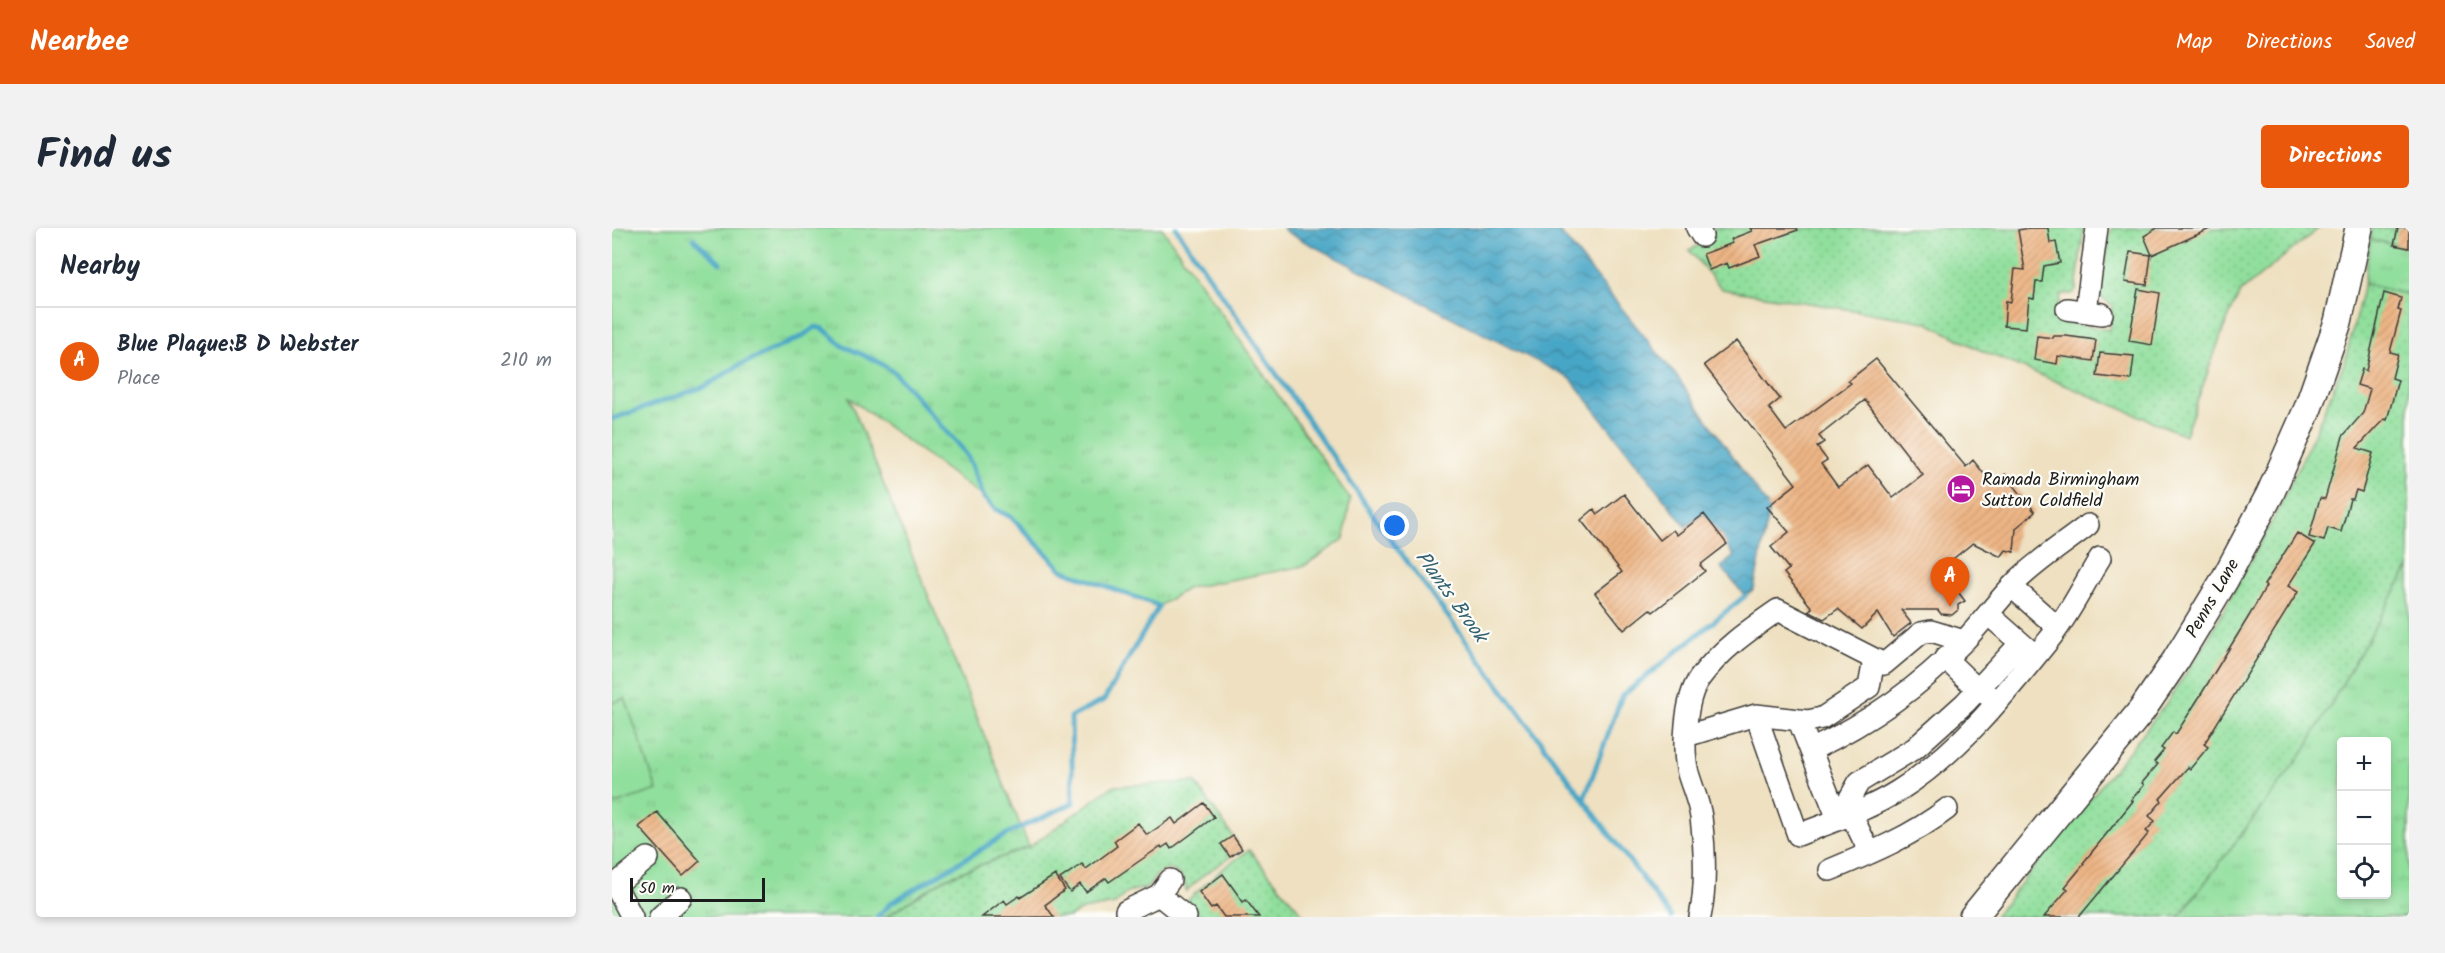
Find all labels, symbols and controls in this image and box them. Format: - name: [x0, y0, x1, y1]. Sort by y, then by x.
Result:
- text: Nearbee: [30, 20, 129, 65]
- text: Map: [2176, 26, 2212, 59]
- text: Directions: [2245, 26, 2332, 59]
- text: Saved: [2365, 26, 2415, 59]
- text: Find us: [36, 123, 172, 190]
- button: Directions: [2261, 125, 2409, 188]
- text: Nearby: [60, 246, 140, 288]
- text: Blue Plaque:B D Webster: [117, 328, 359, 363]
- text: A: [73, 345, 86, 377]
- text: 210 m: [500, 345, 552, 377]
- text: Place: [117, 363, 160, 395]
- place label: Ramada Birmingham Sutton Coldfield: [1982, 466, 2139, 516]
- hotel icon: Ramada Birmingham Sutton Coldfield: [1945, 473, 1977, 505]
- your location: [1380, 511, 1409, 540]
- water label: Plants Brook: [1406, 545, 1496, 652]
- street label: Penns Lane: [2179, 553, 2248, 644]
- pin: A: [1930, 558, 1970, 607]
- map controls: [2337, 737, 2391, 899]
- button: +: [2337, 737, 2391, 791]
- button: −: [2337, 791, 2391, 845]
- button: locate: [2337, 845, 2391, 899]
- scale bar: [630, 875, 765, 902]
- text: 50 m: [639, 876, 675, 901]

